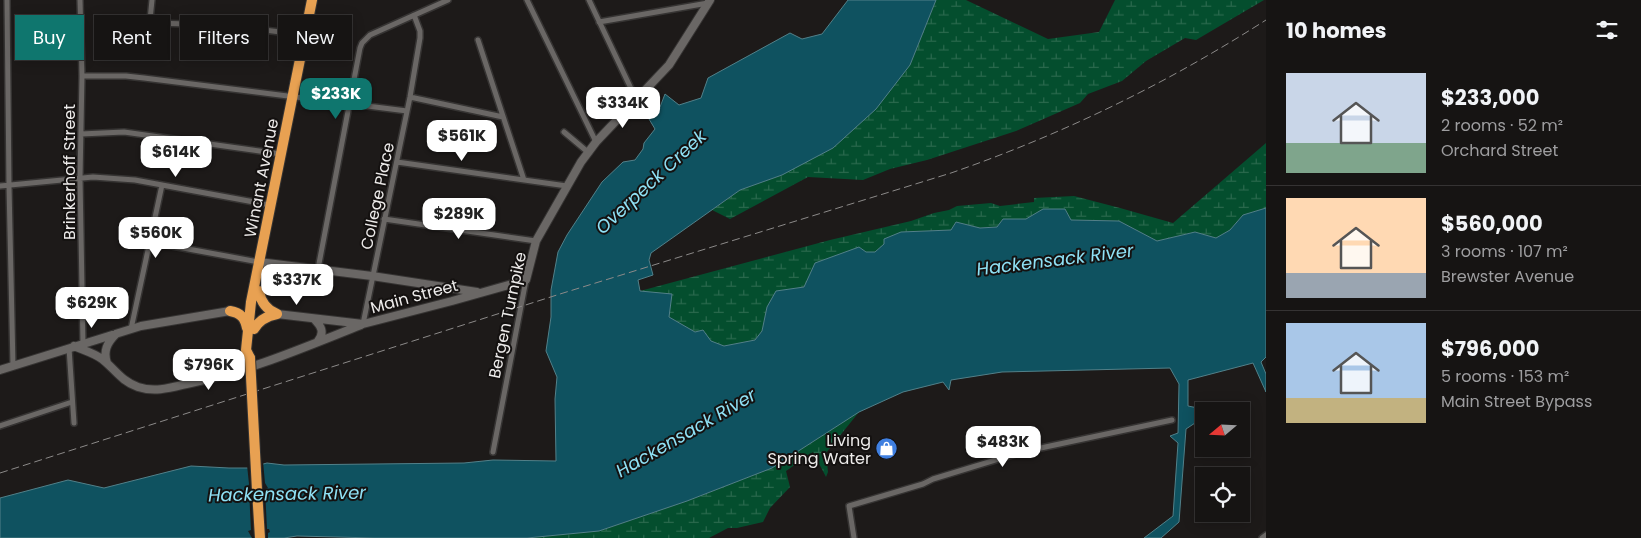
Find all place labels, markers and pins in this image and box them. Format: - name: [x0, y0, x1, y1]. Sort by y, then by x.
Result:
- pin: $233K: [301, 78, 371, 120]
- pin: $334K: [588, 86, 658, 129]
- pin: $561K: [427, 120, 497, 162]
- pin: $614K: [141, 136, 211, 178]
- pin: $289K: [424, 198, 494, 240]
- pin: $560K: [121, 216, 191, 259]
- pin: $337K: [262, 264, 332, 306]
- pin: $629K: [57, 286, 127, 329]
- pin: $796K: [174, 348, 244, 391]
- pin: $483K: [968, 426, 1038, 468]
- place label: Living Spring Water: [767, 429, 871, 470]
- shop icon: Living Spring Water: [875, 437, 899, 461]

